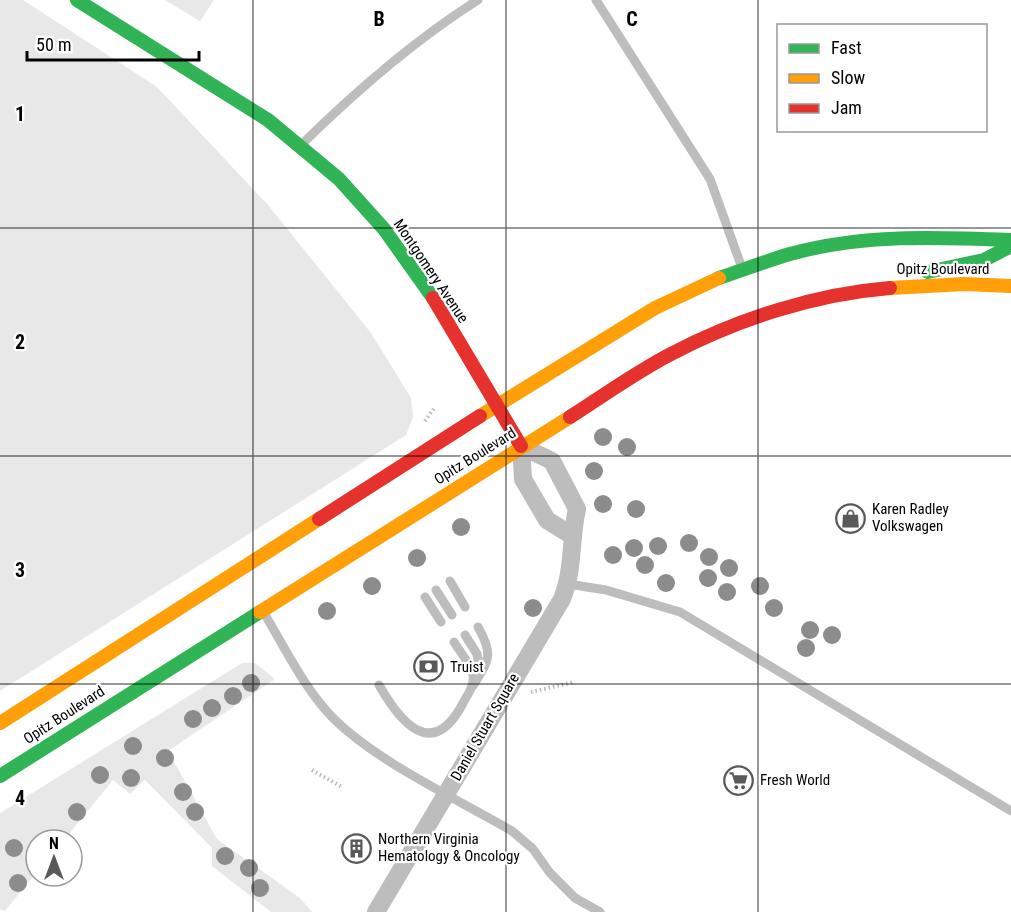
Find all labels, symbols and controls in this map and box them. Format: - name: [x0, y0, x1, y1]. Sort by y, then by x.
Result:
- text: B: [373, 7, 385, 31]
- text: C: [626, 7, 638, 31]
- scale bar: [27, 24, 200, 62]
- legend: [777, 24, 987, 132]
- text: 50 m: [36, 34, 71, 55]
- text: Fast: [831, 37, 862, 58]
- text: Slow: [831, 67, 866, 88]
- text: Jam: [831, 97, 862, 118]
- text: 1: [15, 102, 25, 126]
- street label: Montgomery Avenue: [390, 216, 472, 326]
- street label: Opitz Boulevard: [896, 260, 990, 278]
- text: 2: [15, 330, 25, 354]
- street label: Opitz Boulevard: [431, 424, 519, 488]
- place label: Karen Radley Volkswagen: [872, 500, 949, 535]
- shop icon: Karen Radley Volkswagen: [835, 502, 867, 534]
- text: 3: [15, 558, 25, 582]
- bank icon: Truist: [413, 651, 445, 683]
- place label: Truist: [450, 658, 484, 676]
- street label: Daniel Stuart Square: [447, 670, 523, 784]
- street label: Opitz Boulevard: [20, 682, 108, 748]
- supermarket icon: Fresh World: [723, 764, 755, 796]
- place label: Fresh World: [760, 771, 830, 789]
- text: 4: [15, 786, 25, 810]
- north arrow: [24, 828, 84, 888]
- place label: Northern Virginia Hematology & Oncology: [378, 830, 520, 865]
- building icon: Northern Virginia Hematology & Oncology: [341, 832, 373, 864]
- text: N: [49, 834, 59, 853]

